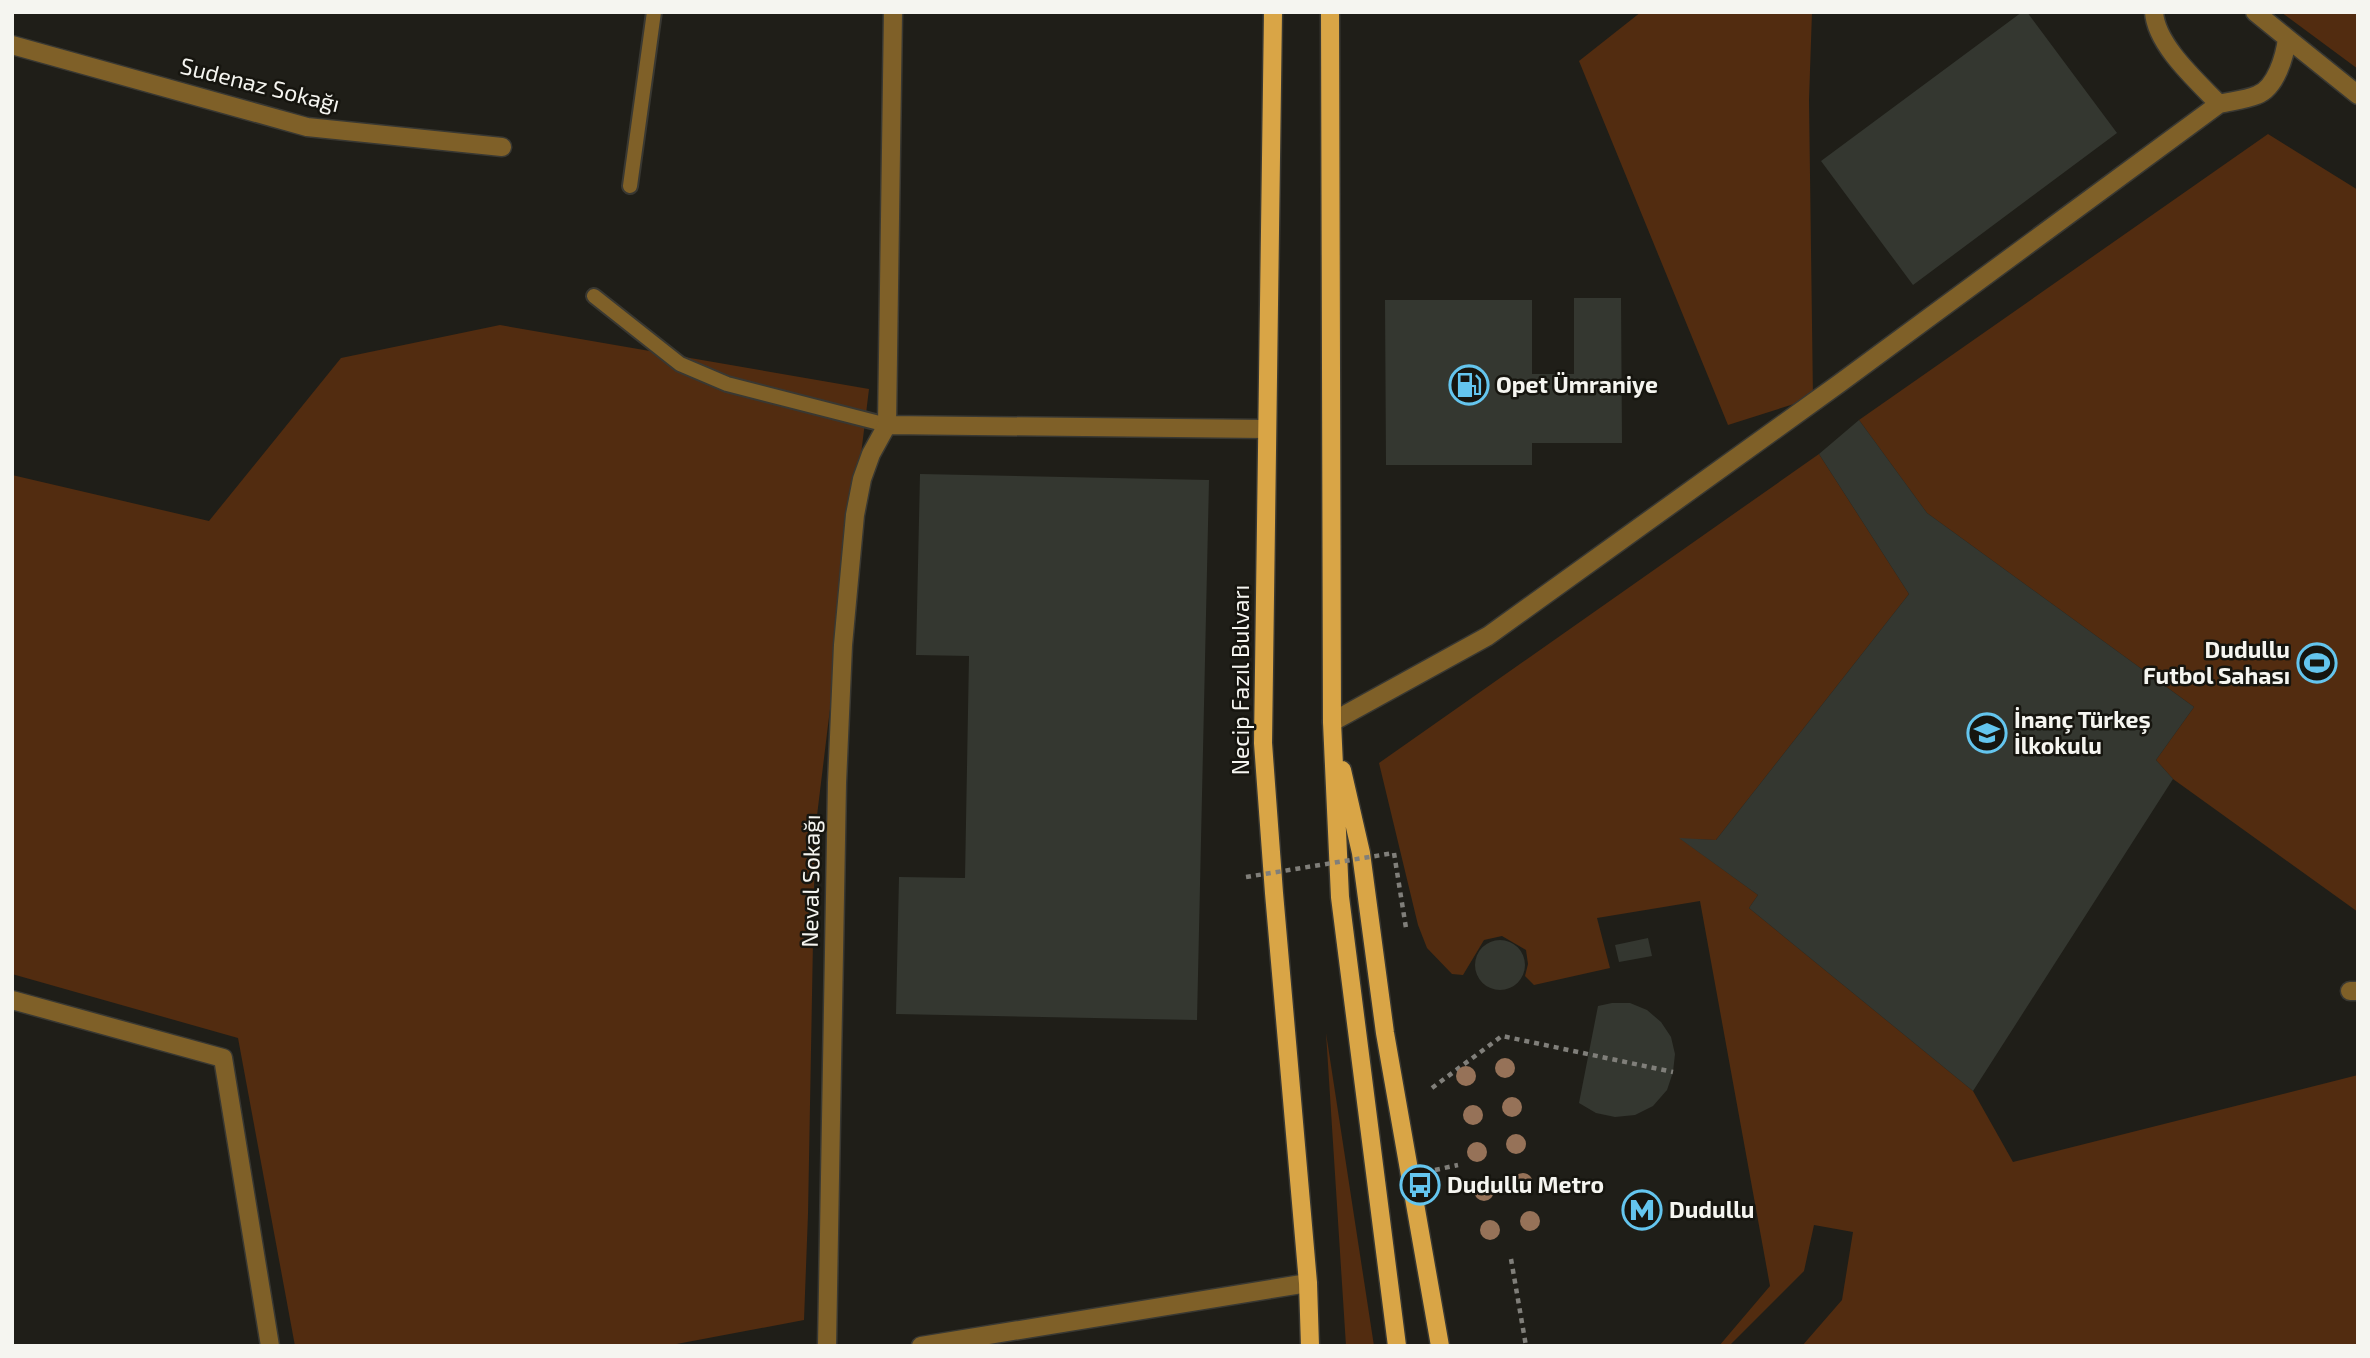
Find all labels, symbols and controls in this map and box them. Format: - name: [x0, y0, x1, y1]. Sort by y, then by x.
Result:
- street label: Sudenaz Sokağı: [178, 51, 343, 117]
- fuel station icon: Opet Ümraniye: [1448, 364, 1490, 406]
- place label: Opet Ümraniye: [1496, 370, 1658, 398]
- street label: Necip Fazıl Bulvarı: [1226, 585, 1254, 775]
- place label: Dudullu Futbol Sahası: [2143, 635, 2290, 689]
- sports icon: Dudullu Futbol Sahası: [2296, 642, 2338, 684]
- place label: İnanç Türkeş İlkokulu: [2014, 705, 2151, 759]
- school or university icon: İnanç Türkeş İlkokulu: [1966, 712, 2008, 754]
- street label: Neval Sokağı: [795, 814, 825, 948]
- bus stop icon: Dudullu Metro: [1399, 1164, 1441, 1206]
- place label: Dudullu Metro: [1447, 1170, 1604, 1198]
- metro station icon: Dudullu: [1621, 1189, 1663, 1231]
- place label: Dudullu: [1669, 1195, 1754, 1223]

